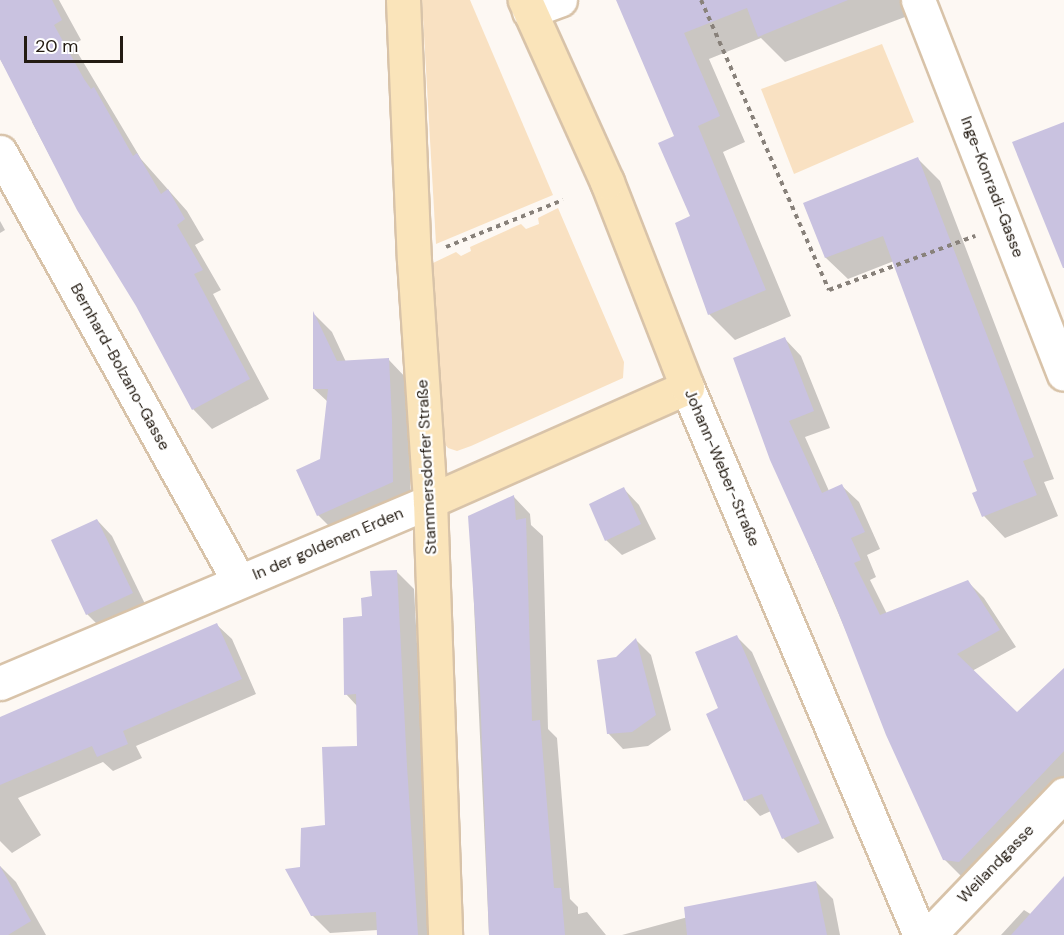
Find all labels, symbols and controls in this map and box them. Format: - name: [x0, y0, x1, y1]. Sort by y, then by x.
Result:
- scale bar: [27, 24, 126, 62]
- text: 20 m: [35, 34, 78, 58]
- street label: Inge-Konradi-Gasse: [956, 114, 1028, 260]
- street label: Bernhard-Bolzano-Gasse: [66, 280, 174, 454]
- street label: Stammersdorfer Straße: [413, 379, 441, 555]
- street label: Johann-Weber-Straße: [680, 387, 764, 549]
- street label: In der goldenen Erden: [250, 504, 406, 584]
- street label: Weilandgasse: [954, 821, 1038, 907]

